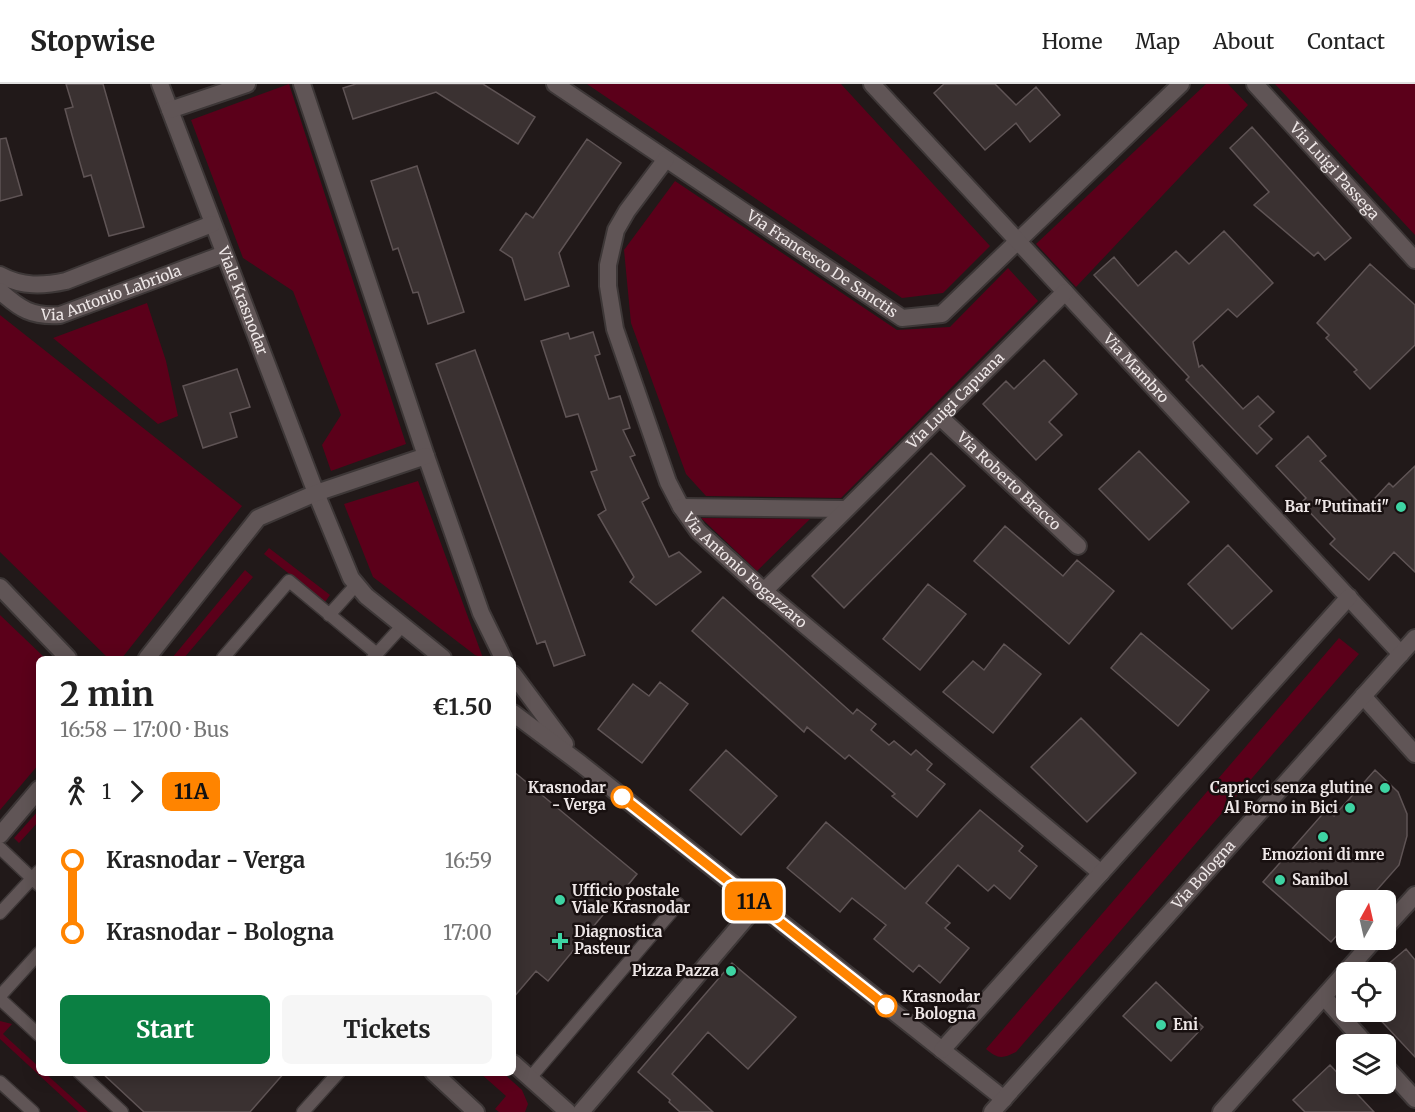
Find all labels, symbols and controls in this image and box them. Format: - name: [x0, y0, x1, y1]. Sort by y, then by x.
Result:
- text: Stopwise: [30, 23, 155, 59]
- text: Home: [1042, 28, 1102, 55]
- text: Map: [1135, 28, 1180, 55]
- text: About: [1213, 28, 1274, 55]
- text: Contact: [1307, 28, 1385, 55]
- street label: Via Luigi Passega: [1285, 118, 1384, 223]
- street label: Via Francesco De Sanctis: [742, 205, 901, 321]
- street label: Viale Krasnodar: [213, 243, 273, 358]
- street label: Via Antonio Labriola: [39, 261, 184, 325]
- street label: Via Mambro: [1099, 329, 1173, 407]
- street label: Via Luigi Capuana: [902, 348, 1008, 454]
- street label: Via Roberto Bracco: [952, 427, 1065, 534]
- place label: Bar "Putinati": [1284, 497, 1389, 516]
- marker: Bar "Putinati": [1394, 500, 1408, 514]
- street label: Via Antonio Fogazzaro: [678, 508, 811, 632]
- text: 2 min: [60, 674, 154, 715]
- text: €1.50: [432, 693, 492, 721]
- text: 16:58 – 17:00 · Bus: [60, 717, 229, 742]
- icon: walk: [60, 775, 93, 808]
- icon: forward: [120, 775, 153, 808]
- text: 11A: [174, 778, 208, 805]
- place label: Krasnodar - Verga: [528, 778, 607, 814]
- place label: Capricci senza glutine: [1210, 778, 1373, 797]
- text: 1: [102, 779, 111, 804]
- marker: Capricci senza glutine: [1378, 781, 1392, 795]
- marker: Krasnodar - Verga: [611, 786, 633, 808]
- place label: Al Forno in Bici: [1223, 798, 1338, 817]
- marker: Al Forno in Bici: [1343, 801, 1357, 815]
- marker: Emozioni di mre: [1316, 830, 1330, 844]
- street label: Via Bologna: [1167, 836, 1239, 914]
- place label: Emozioni di mre: [1262, 845, 1384, 864]
- text: Krasnodar - Verga: [106, 846, 305, 874]
- text: 16:59: [445, 848, 492, 873]
- place label: Sanibol: [1292, 870, 1348, 889]
- marker: Sanibol: [1273, 873, 1287, 887]
- place label: Ufficio postale Viale Krasnodar: [571, 881, 690, 917]
- line badge: 11A: [720, 882, 789, 920]
- text: 11A: [737, 888, 771, 915]
- north arrow: [1336, 890, 1396, 950]
- map controls: [1336, 890, 1396, 1094]
- marker: Ufficio postale Viale Krasnodar: [553, 893, 567, 907]
- text: Krasnodar - Bologna: [106, 918, 334, 946]
- text: 17:00: [443, 920, 492, 945]
- place label: Diagnostica Pasteur: [574, 922, 663, 958]
- marker: Diagnostica Pasteur: [551, 932, 569, 950]
- place label: Pizza Pazza: [632, 961, 720, 980]
- button: locate: [1336, 962, 1396, 1022]
- marker: Pizza Pazza: [724, 964, 738, 978]
- place label: Krasnodar - Bologna: [902, 987, 980, 1023]
- button: Start: [60, 995, 270, 1064]
- button: Tickets: [282, 995, 492, 1064]
- marker: Krasnodar - Bologna: [875, 995, 897, 1017]
- place label: Eni: [1173, 1015, 1198, 1034]
- marker: Eni: [1154, 1018, 1168, 1032]
- button: layers: [1336, 1034, 1396, 1094]

